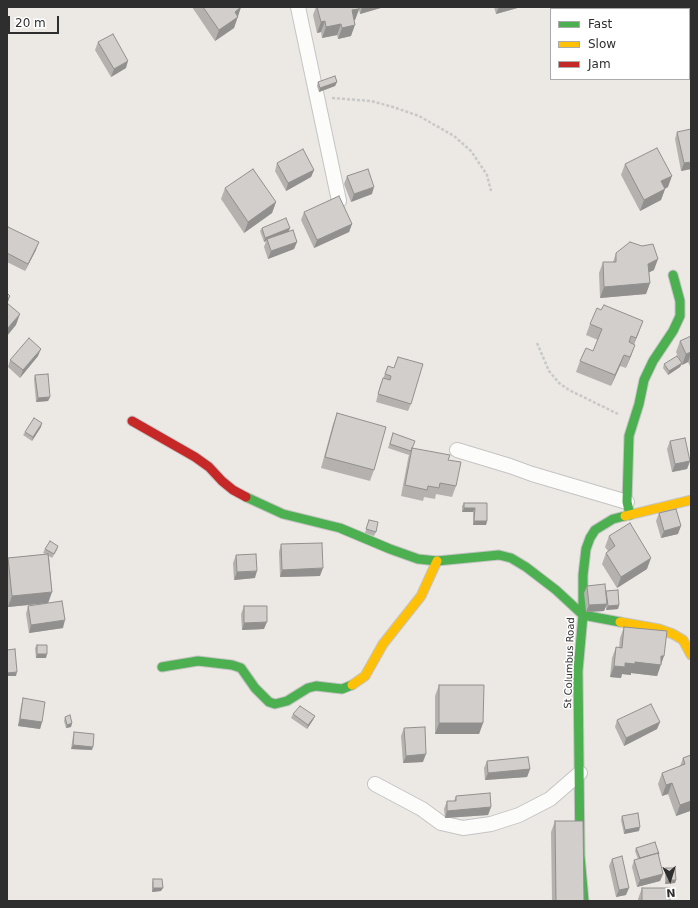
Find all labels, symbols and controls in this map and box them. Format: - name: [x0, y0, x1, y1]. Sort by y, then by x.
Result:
- scale bar: [10, 8, 61, 34]
- legend: [550, 8, 690, 80]
- text: 20 m: [15, 16, 46, 30]
- text: Fast: [588, 17, 612, 31]
- text: Slow: [588, 37, 616, 51]
- text: Jam: [588, 57, 611, 71]
- street label: St Columbus Road: [562, 617, 578, 709]
- north arrow: [650, 860, 690, 900]
- text: N: [666, 886, 676, 899]

